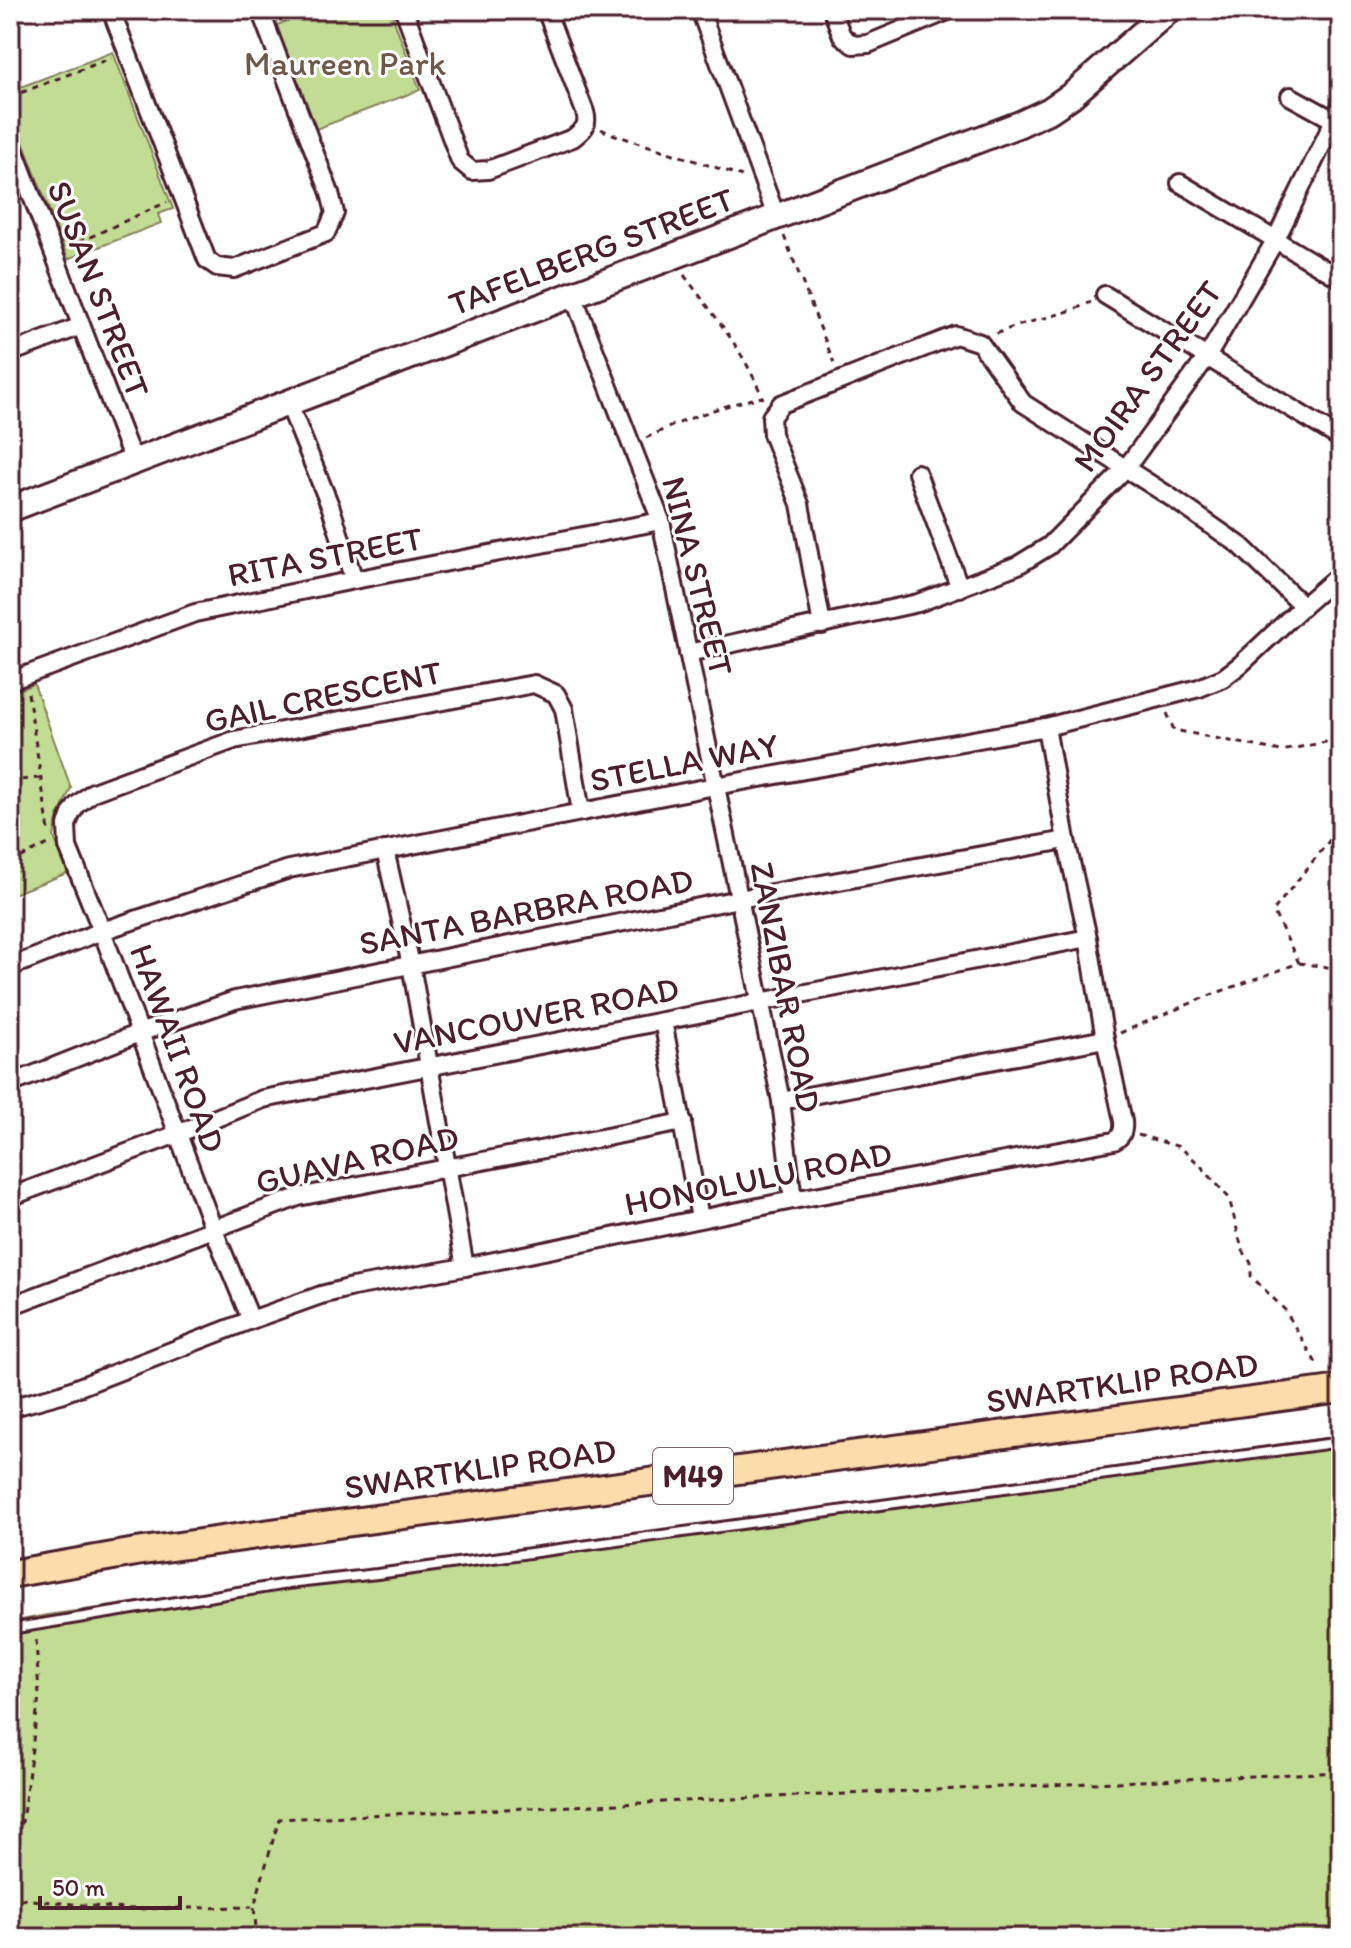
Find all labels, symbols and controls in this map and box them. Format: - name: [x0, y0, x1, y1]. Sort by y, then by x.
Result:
- park label: Maureen Park: [244, 43, 446, 84]
- street label: SUSAN STREET: [38, 175, 159, 403]
- street label: TAFELBERG STREET: [443, 178, 739, 325]
- street label: MOIRA STREET: [1064, 272, 1231, 480]
- street label: NINA STREET: [653, 472, 742, 680]
- street label: RITA STREET: [224, 518, 426, 595]
- street label: GAIL CRESCENT: [201, 651, 446, 742]
- street label: STELLA WAY: [586, 724, 782, 801]
- street label: ZANZIBAR ROAD: [741, 858, 830, 1116]
- street label: SANTA BARBRA ROAD: [356, 859, 696, 964]
- street label: HAWAII ROAD: [121, 938, 234, 1158]
- street label: VANCOUVER ROAD: [390, 968, 682, 1063]
- street label: GUAVA ROAD: [252, 1116, 463, 1203]
- street label: HONOLULU ROAD: [621, 1132, 895, 1225]
- street label: SWARTKLIP ROAD: [983, 1343, 1261, 1422]
- street label: SWARTKLIP ROAD: [341, 1429, 619, 1508]
- road number: M49: [653, 1448, 733, 1504]
- scale bar: [40, 1860, 180, 1910]
- text: 50 m: [52, 1873, 105, 1902]

